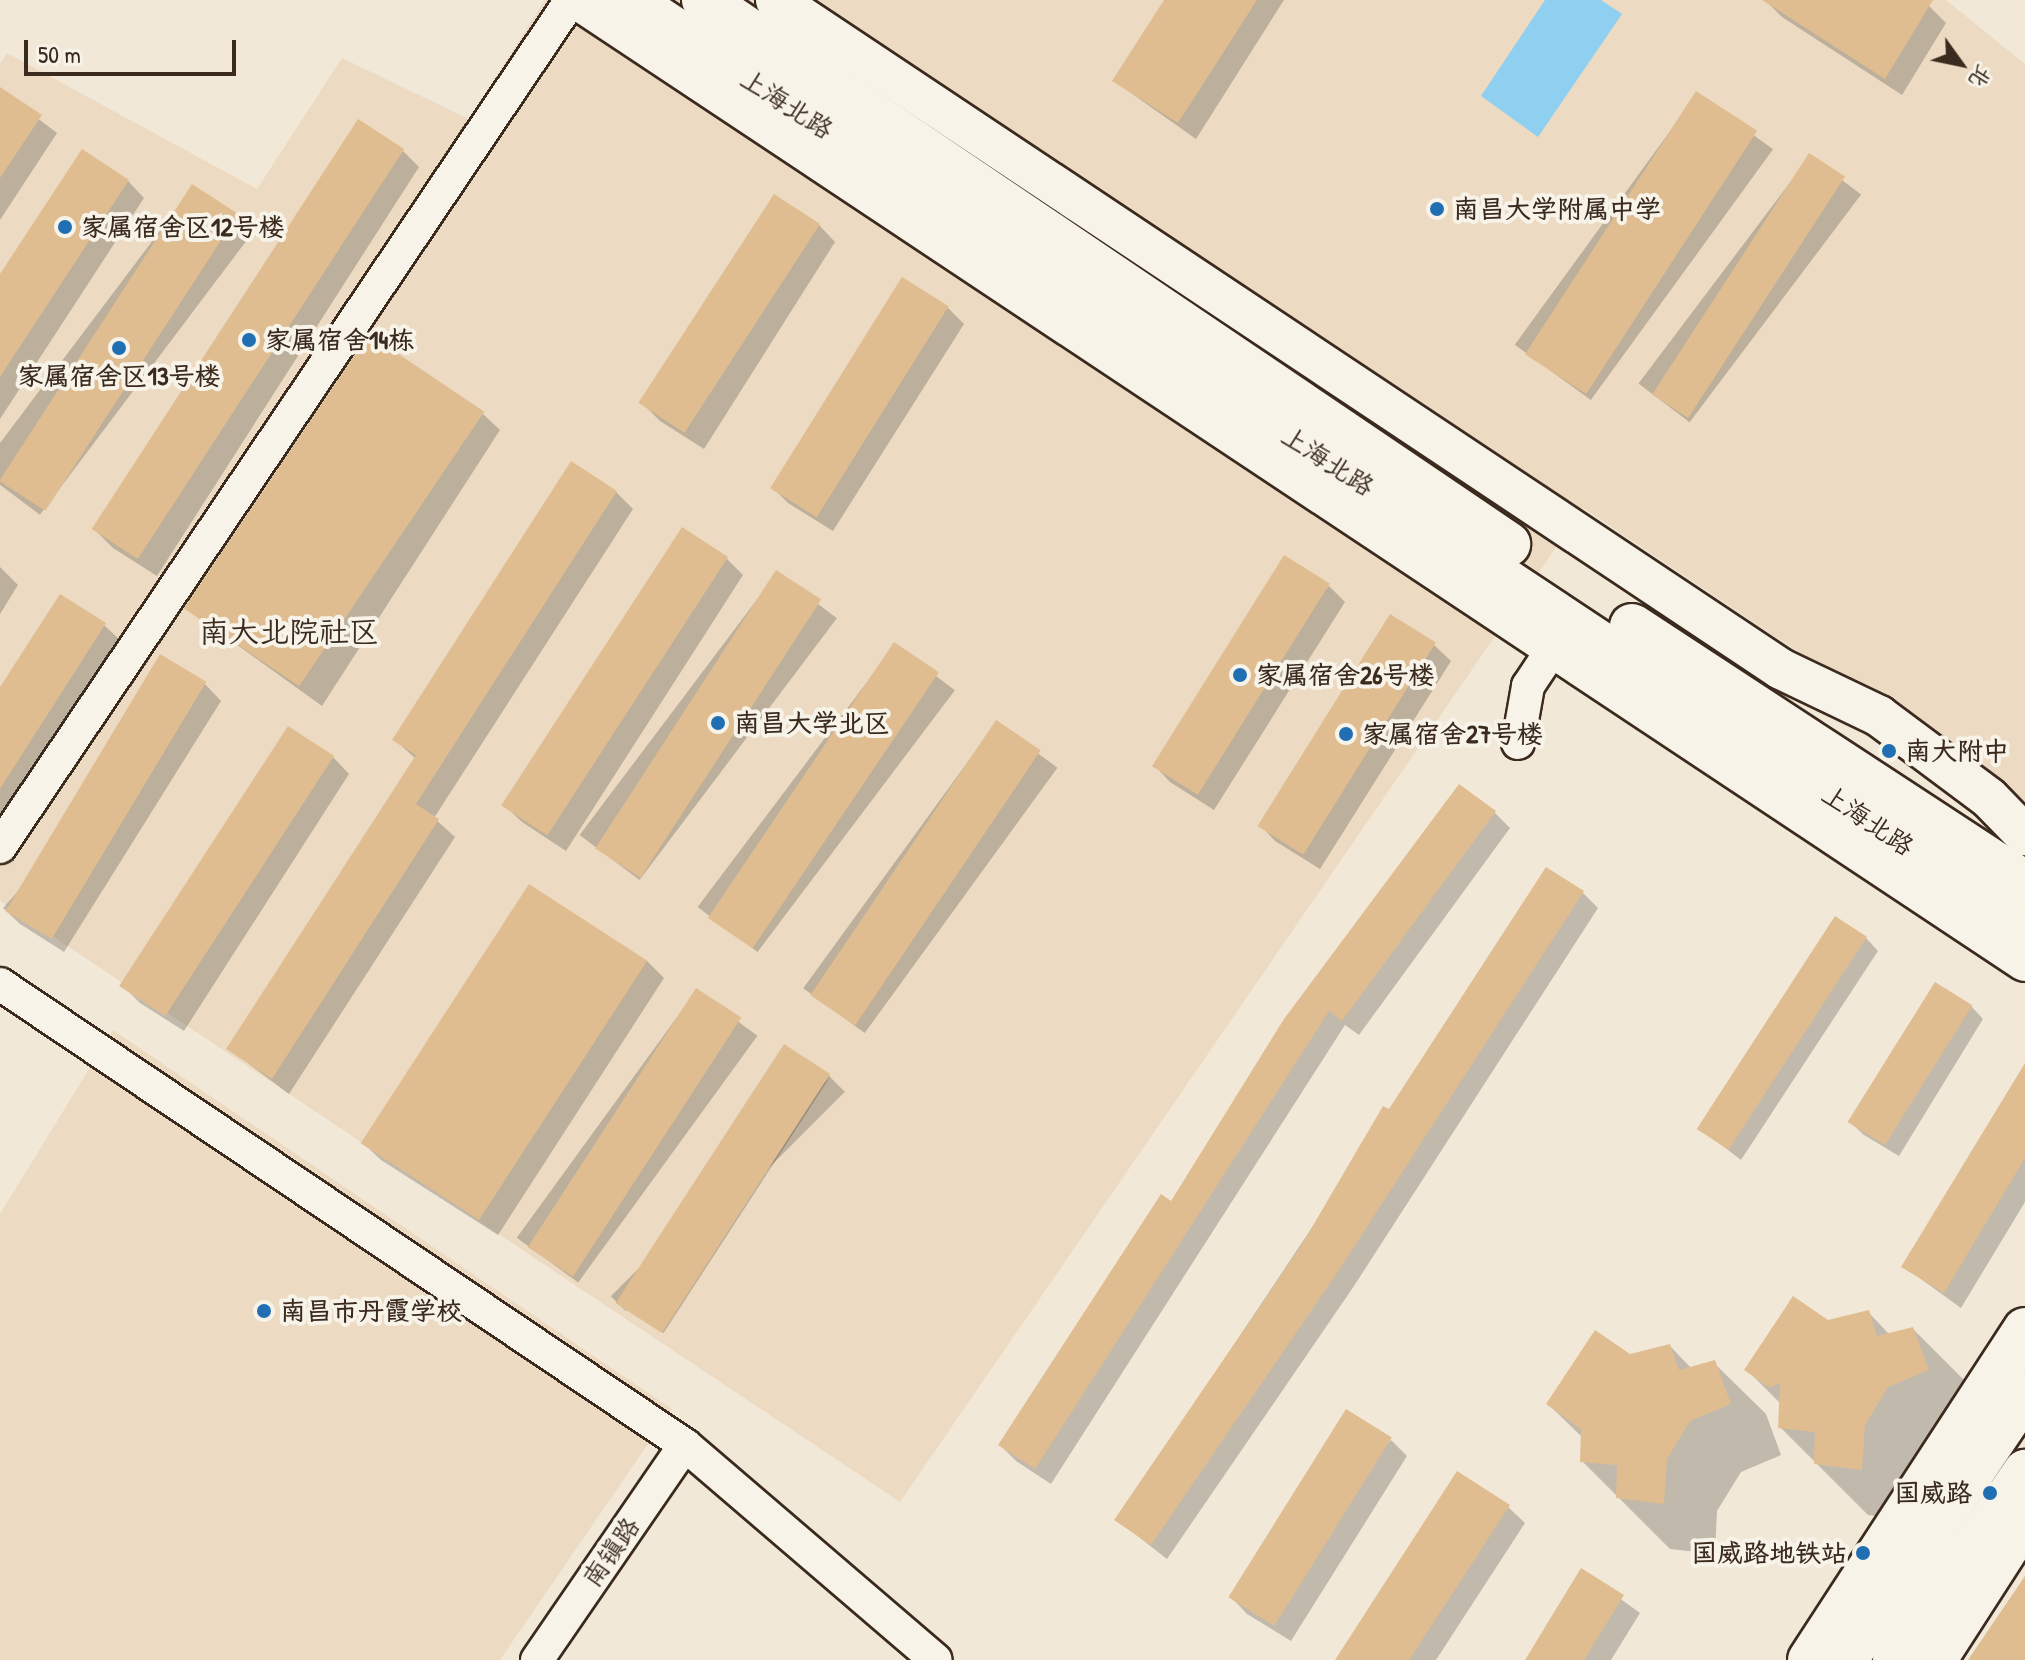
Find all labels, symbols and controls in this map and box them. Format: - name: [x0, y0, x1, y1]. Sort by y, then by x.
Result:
- scale bar: [28, 24, 240, 74]
- north arrow: [1921, 24, 2001, 104]
- text: 50 m: [38, 38, 81, 70]
- text: 北: [1963, 60, 2000, 94]
- street label: 上海北路: [735, 63, 839, 145]
- place label: 南昌大学附属中学: [1453, 193, 1661, 225]
- marker: 南昌大学附属中学: [1428, 200, 1446, 218]
- place label: 家属宿舍区12号楼: [81, 211, 285, 243]
- marker: 家属宿舍区12号楼: [56, 218, 74, 236]
- place label: 家属宿舍14栋: [265, 324, 414, 356]
- marker: 家属宿舍14栋: [240, 331, 258, 349]
- marker: 家属宿舍区13号楼: [110, 339, 128, 357]
- place label: 家属宿舍区13号楼: [17, 360, 221, 392]
- street label: 上海北路: [1276, 420, 1380, 502]
- district label: 南大北院社区: [199, 613, 379, 649]
- place label: 家属宿舍26号楼: [1256, 659, 1435, 691]
- marker: 家属宿舍26号楼: [1231, 666, 1249, 684]
- place label: 南昌大学北区: [734, 707, 890, 739]
- marker: 南昌大学北区: [709, 714, 727, 732]
- place label: 家属宿舍27号楼: [1362, 718, 1543, 750]
- marker: 家属宿舍27号楼: [1337, 725, 1355, 743]
- place label: 南大附中: [1905, 735, 2009, 767]
- marker: 南大附中: [1880, 742, 1898, 760]
- street label: 上海北路: [1816, 778, 1920, 862]
- place label: 南昌市丹霞学校: [280, 1295, 462, 1327]
- marker: 南昌市丹霞学校: [255, 1302, 273, 1320]
- place label: 国威路: [1894, 1477, 1972, 1509]
- marker: 国威路: [1979, 1482, 2001, 1504]
- street label: 南镇路: [576, 1511, 646, 1593]
- place label: 国威路地铁站: [1691, 1537, 1847, 1569]
- marker: 国威路地铁站: [1854, 1544, 1872, 1562]

